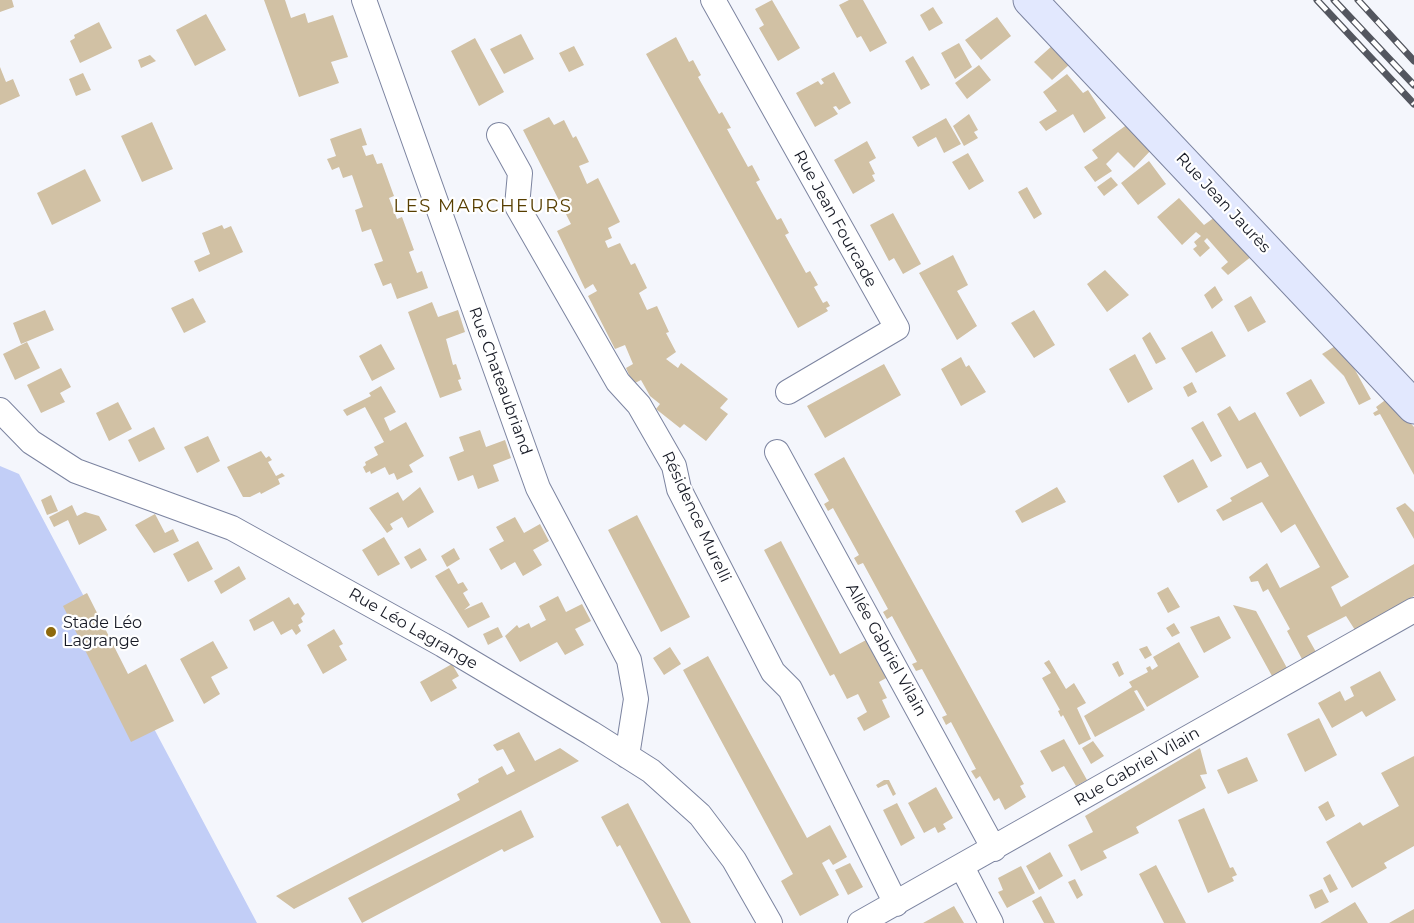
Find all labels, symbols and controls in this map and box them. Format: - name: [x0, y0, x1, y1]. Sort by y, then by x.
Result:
- street label: Rue Jean Fourcade: [789, 147, 881, 291]
- street label: Rue Jean Jaurès: [1172, 149, 1274, 257]
- district label: LES MARCHEURS: [394, 196, 572, 218]
- street label: Rue Chateaubriand: [464, 304, 536, 458]
- street label: Résidence Murelli: [657, 448, 735, 586]
- street label: Allée Gabriel Vilain: [841, 580, 931, 720]
- street label: Rue Léo Lagrange: [345, 584, 481, 674]
- place label: Stade Léo Lagrange: [63, 613, 142, 651]
- marker: Stade Léo Lagrange: [44, 625, 58, 639]
- street label: Rue Gabriel Vilain: [1071, 723, 1203, 811]

